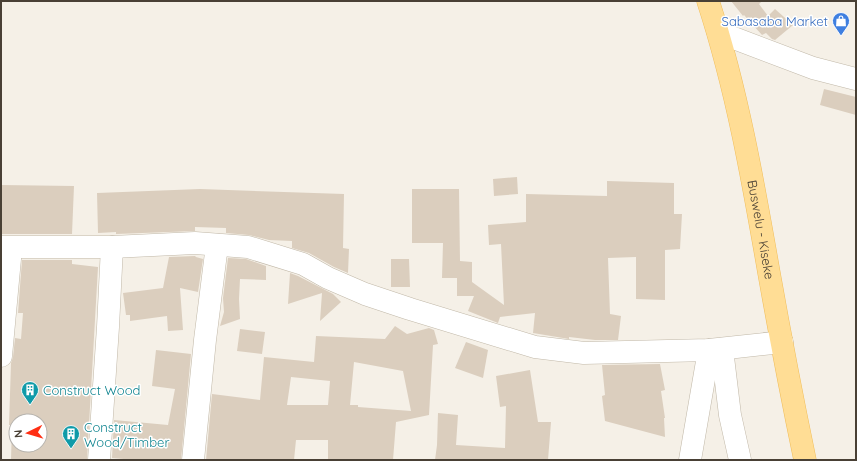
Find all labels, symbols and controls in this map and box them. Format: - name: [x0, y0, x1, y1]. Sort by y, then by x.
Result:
- shop icon: Sabasaba Market: [831, 11, 851, 36]
- place label: Sabasaba Market: [722, 13, 828, 29]
- street label: Buswelu - Kiseke: [744, 179, 778, 281]
- building icon: Construct Wood: [20, 380, 40, 405]
- place label: Construct Wood: [43, 382, 140, 398]
- north arrow: [8, 413, 48, 453]
- place label: Construct Wood/Timber: [84, 419, 169, 450]
- building icon: Construct Wood/Timber: [61, 424, 81, 449]
- text: N: [11, 429, 25, 439]

